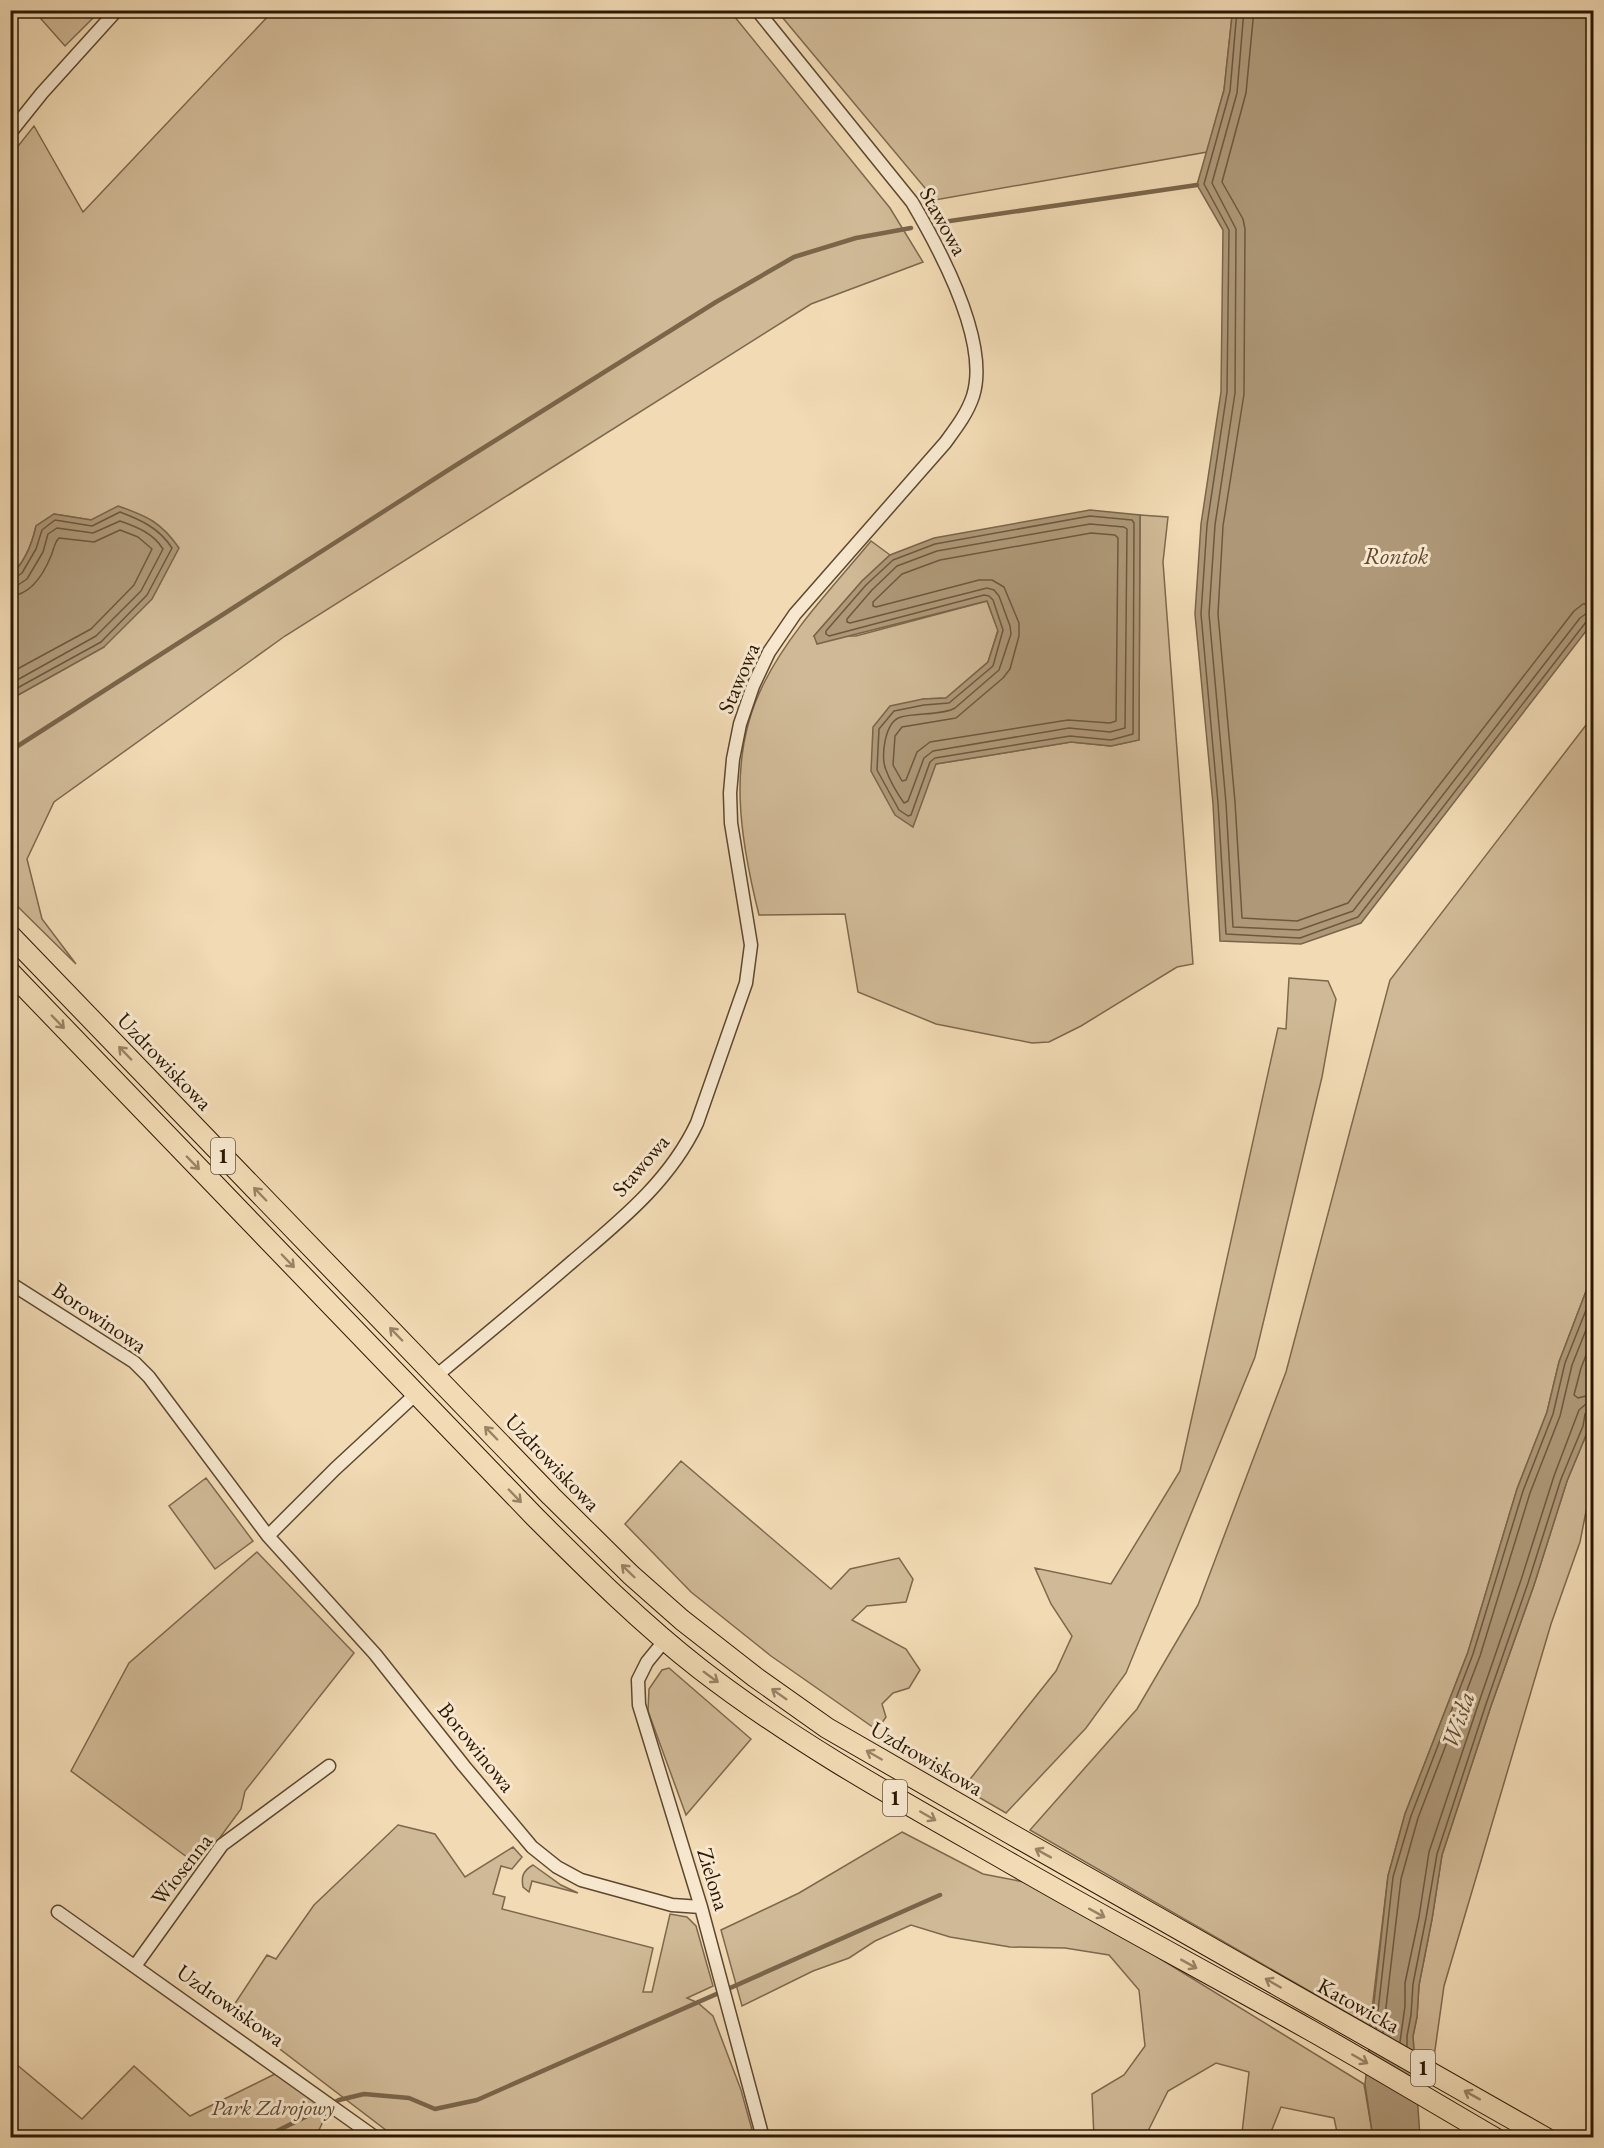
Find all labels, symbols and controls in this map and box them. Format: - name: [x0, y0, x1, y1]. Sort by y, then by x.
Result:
- street label: Stawowa: [913, 182, 974, 261]
- water label: Rontok: [1364, 540, 1428, 571]
- street label: Stawowa: [711, 638, 766, 718]
- street label: Uzdrowiskowa: [111, 1006, 219, 1117]
- one-way arrow: [51, 1014, 65, 1029]
- one-way arrow: [117, 1046, 132, 1061]
- street label: Stawowa: [605, 1128, 676, 1203]
- road number: 1: [211, 1138, 235, 1174]
- one-way arrow: [186, 1155, 200, 1170]
- one-way arrow: [253, 1186, 267, 1201]
- one-way arrow: [280, 1253, 295, 1268]
- street label: Borowinowa: [47, 1275, 153, 1360]
- one-way arrow: [388, 1326, 403, 1341]
- street label: Uzdrowiskowa: [499, 1407, 607, 1518]
- one-way arrow: [483, 1425, 498, 1440]
- one-way arrow: [508, 1489, 523, 1504]
- one-way arrow: [620, 1564, 635, 1579]
- one-way arrow: [702, 1670, 718, 1683]
- one-way arrow: [772, 1688, 788, 1700]
- water label: Wisła: [1434, 1688, 1482, 1752]
- street label: Borowinowa: [431, 1696, 522, 1799]
- street label: Uzdrowiskowa: [865, 1714, 989, 1802]
- one-way arrow: [866, 1749, 883, 1761]
- road number: 1: [883, 1780, 907, 1816]
- one-way arrow: [918, 1811, 936, 1822]
- street label: Wiosenna: [144, 1827, 219, 1911]
- street label: Zielona: [690, 1844, 737, 1914]
- one-way arrow: [1035, 1847, 1053, 1858]
- one-way arrow: [1088, 1907, 1105, 1919]
- street label: Uzdrowiskowa: [171, 1958, 291, 2053]
- one-way arrow: [1180, 1958, 1197, 1970]
- street label: Katowicka: [1312, 1971, 1405, 2040]
- one-way arrow: [1265, 1977, 1282, 1989]
- road number: 1: [1411, 2050, 1435, 2086]
- one-way arrow: [1351, 2053, 1368, 2065]
- one-way arrow: [1464, 2089, 1481, 2101]
- park label: Park Zdrojowy: [211, 2093, 335, 2122]

